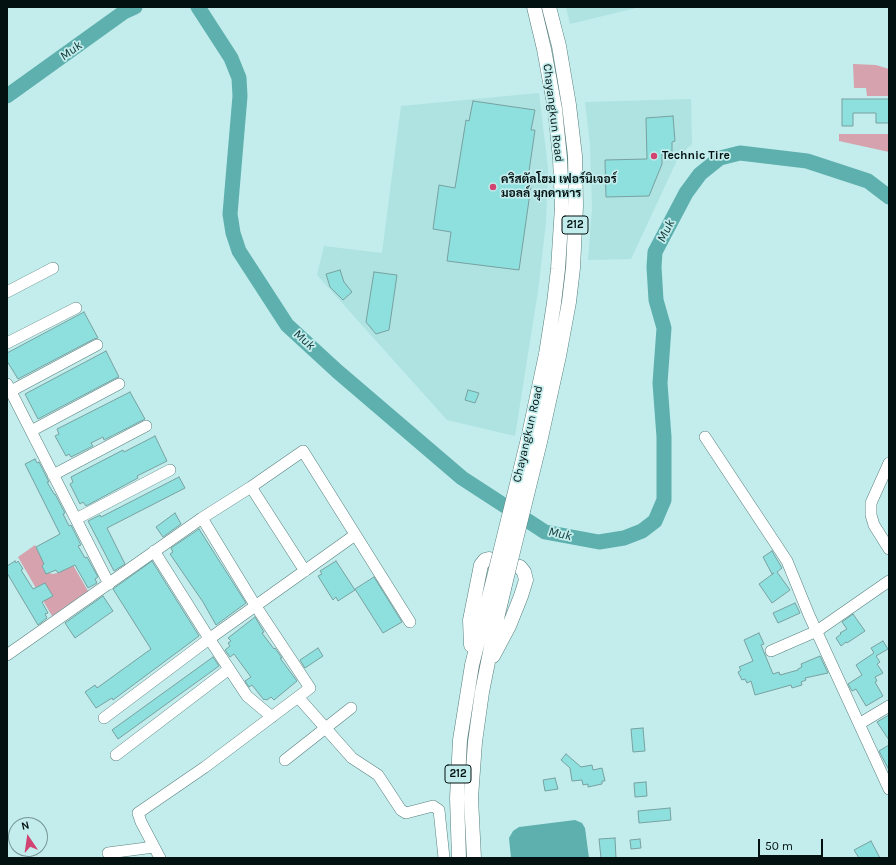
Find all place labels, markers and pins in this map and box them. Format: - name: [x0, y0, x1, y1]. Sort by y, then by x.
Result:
- place label: Technic Tire: [662, 149, 730, 163]
- marker: Technic Tire: [649, 151, 659, 161]
- place label: คริสตัลโฮม เฟอร์นิเจอร์ มอลล์ มุกดาหาร: [501, 173, 617, 201]
- marker: คริสตัลโฮม เฟอร์นิเจอร์ มอลล์ มุกดาหาร: [488, 182, 498, 192]

